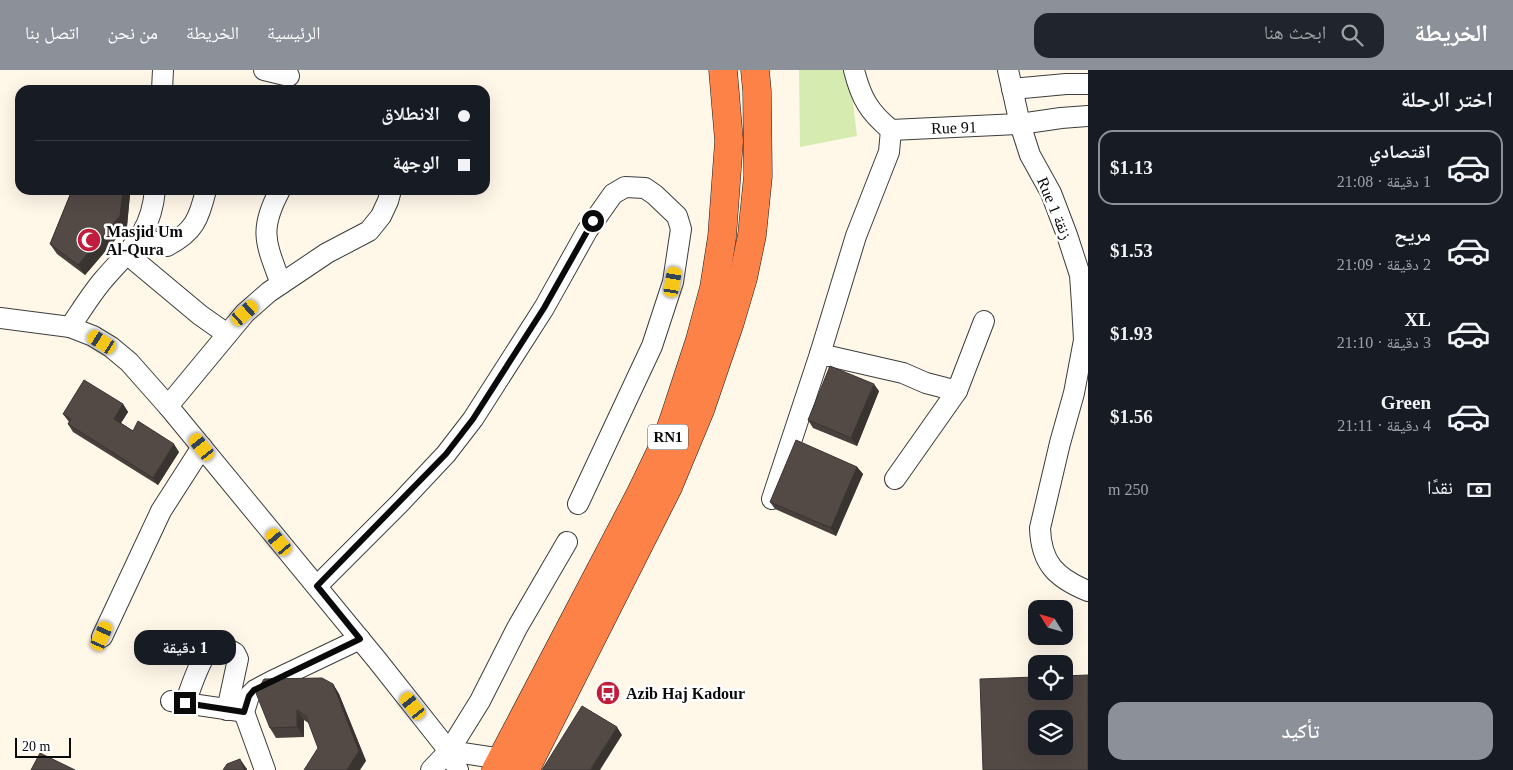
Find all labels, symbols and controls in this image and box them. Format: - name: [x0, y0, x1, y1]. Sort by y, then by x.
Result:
- search box: [1034, 13, 1384, 58]
- text: الخريطة: [1414, 20, 1488, 46]
- icon: search: [1338, 21, 1366, 49]
- text: ابحث هنا: [1264, 22, 1326, 43]
- text: اتصل بنا: [25, 23, 79, 43]
- text: من نحن: [107, 23, 158, 43]
- text: الخريطة: [186, 23, 239, 43]
- text: الرئيسية: [267, 23, 320, 43]
- text: اختر الرحلة: [1401, 87, 1493, 112]
- text: الانطلاق: [381, 103, 440, 124]
- street label: Rue 91: [931, 118, 977, 137]
- text: اقتصادي: [1369, 141, 1431, 162]
- icon: car: [1446, 145, 1491, 190]
- text: الوجهة: [392, 152, 440, 173]
- text: $1.13: [1110, 157, 1153, 178]
- text: 1 دقيقة · 21:08: [1337, 173, 1431, 190]
- street label: Rue 1 زنقة: [1033, 175, 1075, 242]
- route start: [582, 210, 604, 232]
- place label: Masjid Um Al-Qura: [106, 223, 184, 258]
- text: مريح: [1394, 224, 1431, 245]
- mosque icon: Masjid Um Al-Qura: [76, 227, 102, 253]
- icon: car: [1446, 228, 1491, 273]
- text: $1.53: [1110, 240, 1153, 261]
- text: 2 دقيقة · 21:09: [1337, 256, 1431, 273]
- car: [663, 266, 682, 298]
- car: [228, 297, 261, 329]
- text: XL: [1405, 309, 1431, 330]
- icon: car: [1446, 311, 1491, 356]
- text: $1.93: [1110, 323, 1153, 344]
- car: [85, 328, 118, 356]
- text: 3 دقيقة · 21:10: [1337, 334, 1431, 351]
- text: Green: [1381, 392, 1431, 413]
- icon: car: [1446, 394, 1491, 439]
- text: $1.56: [1110, 406, 1153, 427]
- text: 4 دقيقة · 21:11: [1337, 417, 1431, 434]
- road number: RN1: [648, 424, 688, 450]
- car: [186, 431, 217, 463]
- icon: cash: [1465, 476, 1493, 504]
- text: نقدًا: [1427, 477, 1453, 498]
- text: 250 m: [1108, 481, 1148, 498]
- car: [263, 526, 294, 558]
- north arrow: [1028, 600, 1072, 645]
- map controls: [1028, 600, 1073, 755]
- car: [89, 619, 114, 653]
- callout: 1 دقيقة: [134, 630, 236, 666]
- text: 1 دقيقة: [162, 639, 208, 656]
- button: locate: [1028, 655, 1073, 700]
- bus stop icon: Azib Haj Kadour: [595, 680, 621, 706]
- place label: Azib Haj Kadour: [626, 685, 745, 703]
- car: [397, 690, 428, 722]
- route end: [174, 692, 196, 714]
- button: تأكيد: [1108, 702, 1493, 760]
- button: layers: [1028, 710, 1073, 755]
- scale bar: [15, 735, 71, 758]
- text: 20 m: [22, 739, 50, 754]

